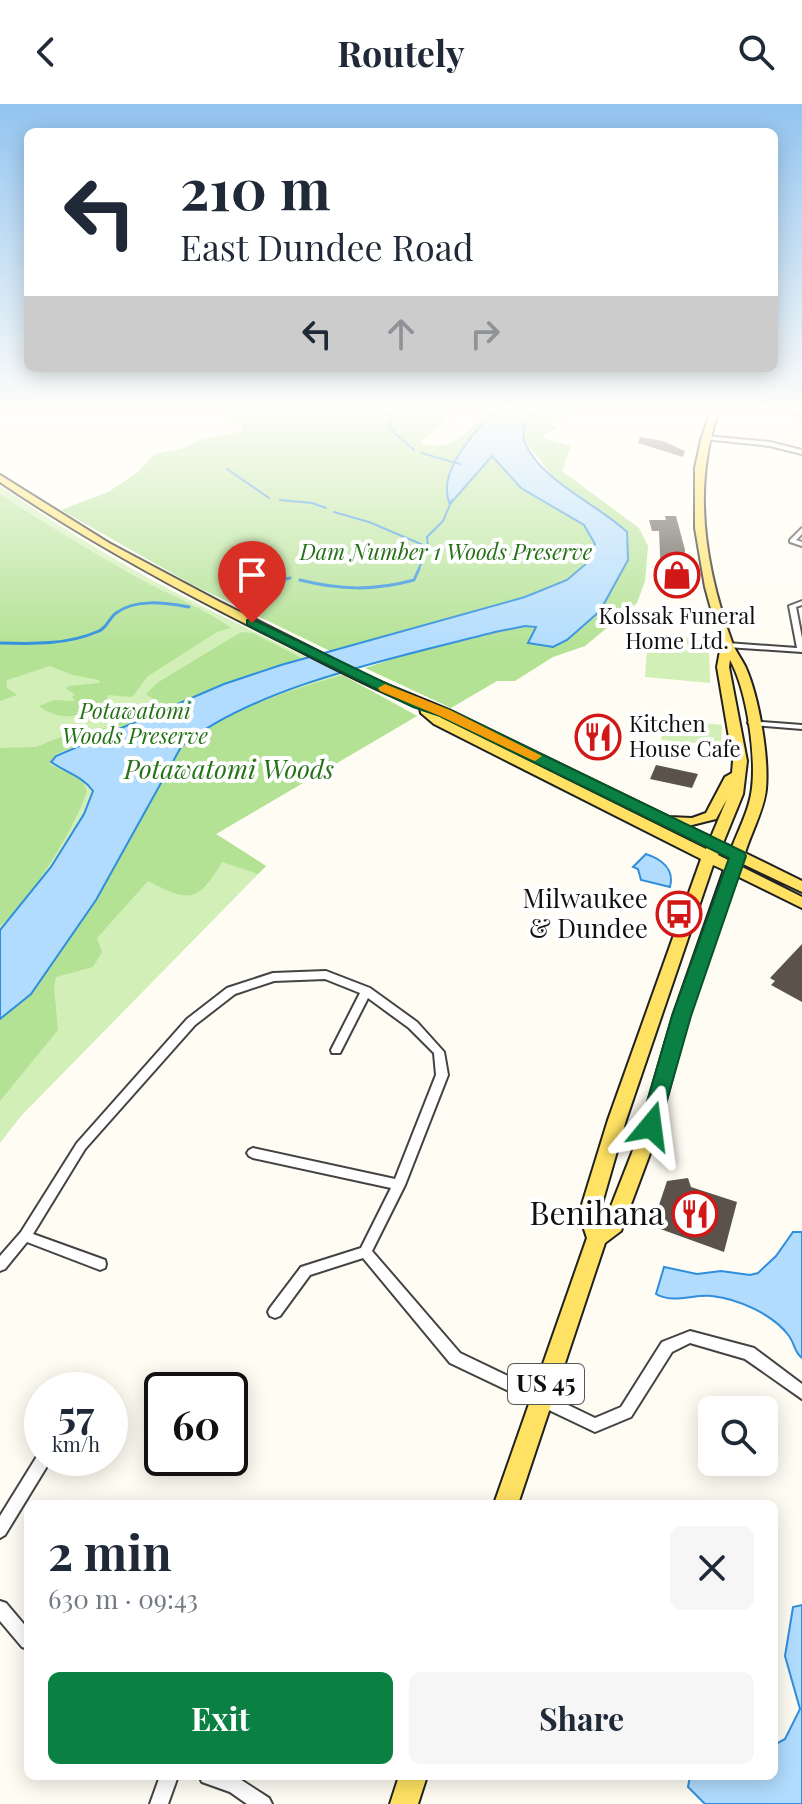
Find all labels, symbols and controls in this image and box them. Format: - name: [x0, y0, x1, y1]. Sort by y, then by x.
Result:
- text: Routely: [337, 28, 465, 76]
- icon: back: [24, 30, 68, 74]
- icon: search: [734, 30, 778, 74]
- text: 210 m: [180, 150, 331, 225]
- icon: left: [48, 160, 152, 264]
- text: East Dundee Road: [180, 222, 474, 270]
- icon: left: [295, 312, 339, 356]
- icon: ahead: [379, 312, 423, 356]
- icon: right: [463, 312, 507, 356]
- park label: Dam Number 1 Woods Preserve: [299, 536, 593, 566]
- pin: [218, 541, 286, 623]
- shop icon: Kolssak Funeral Home Ltd.: [653, 551, 701, 599]
- icon: arrive: [230, 553, 274, 597]
- place label: Kolssak Funeral Home Ltd.: [598, 600, 756, 655]
- park label: Potawatomi Woods Preserve: [62, 695, 208, 750]
- place label: Kitchen House Cafe: [629, 708, 741, 763]
- restaurant icon: Kitchen House Cafe: [574, 713, 622, 761]
- park label: Potawatomi Woods: [123, 751, 334, 786]
- place label: Milwaukee & Dundee: [522, 880, 648, 945]
- bus stop icon: Milwaukee & Dundee: [655, 890, 703, 938]
- position arrow: [609, 1084, 693, 1168]
- place label: Benihana: [530, 1190, 664, 1233]
- restaurant icon: Benihana: [671, 1190, 719, 1238]
- road number: US 45: [508, 1364, 584, 1404]
- speed limit sign: 60: [144, 1372, 248, 1476]
- text: 57: [58, 1387, 94, 1440]
- map controls: [698, 1396, 778, 1476]
- button: search: [698, 1396, 778, 1476]
- text: km/h: [52, 1430, 100, 1457]
- text: 2 min: [48, 1519, 172, 1583]
- button: close: [670, 1526, 754, 1610]
- text: 630 m · 09:43: [48, 1581, 198, 1616]
- button: Exit: [48, 1672, 393, 1764]
- button: Share: [409, 1672, 754, 1764]

